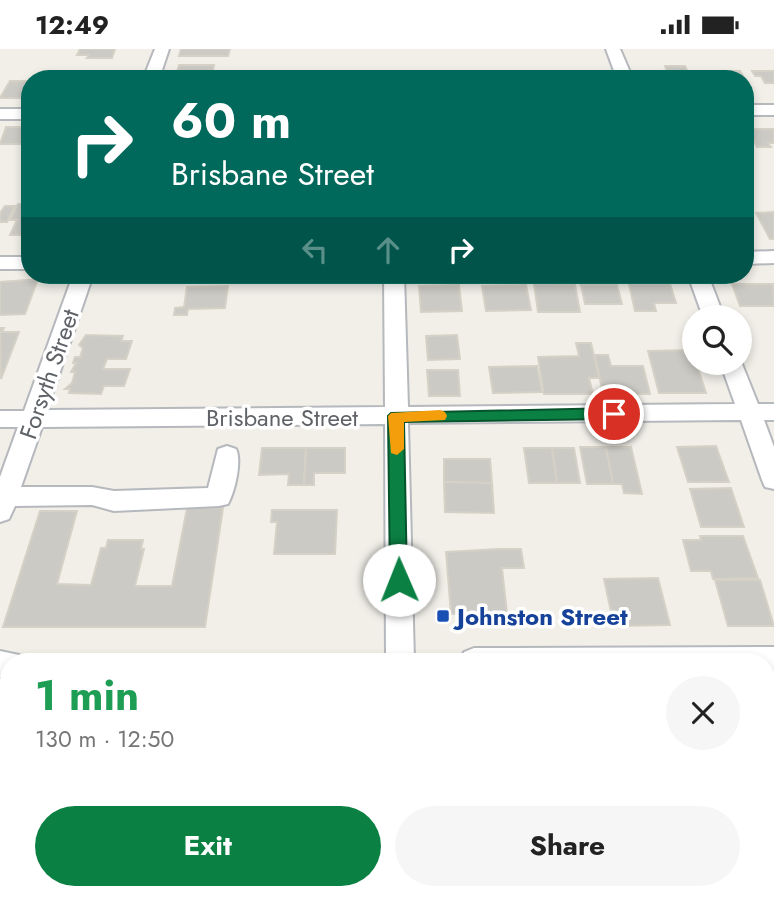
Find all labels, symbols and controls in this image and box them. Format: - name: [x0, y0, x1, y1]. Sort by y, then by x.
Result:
- text: 12:49: [35, 6, 109, 44]
- text: 60 m: [171, 86, 291, 156]
- icon: right: [56, 98, 147, 189]
- text: Brisbane Street: [171, 151, 374, 197]
- icon: left: [296, 231, 334, 269]
- icon: ahead: [369, 231, 407, 269]
- icon: right: [442, 231, 480, 269]
- street label: Forsyth Street: [10, 304, 88, 444]
- map controls: [682, 305, 752, 375]
- button: search: [682, 305, 752, 375]
- pin: [584, 384, 644, 444]
- icon: arrive: [595, 395, 633, 433]
- street label: Brisbane Street: [206, 400, 358, 435]
- position arrow: [362, 543, 436, 617]
- place label: Johnston Street: [453, 599, 628, 634]
- marker: Johnston Street: [435, 608, 451, 624]
- text: 1 min: [35, 665, 139, 726]
- button: close: [666, 676, 740, 750]
- text: 130 m · 12:50: [35, 722, 174, 756]
- button: Exit: [35, 806, 381, 886]
- button: Share: [395, 806, 740, 886]

